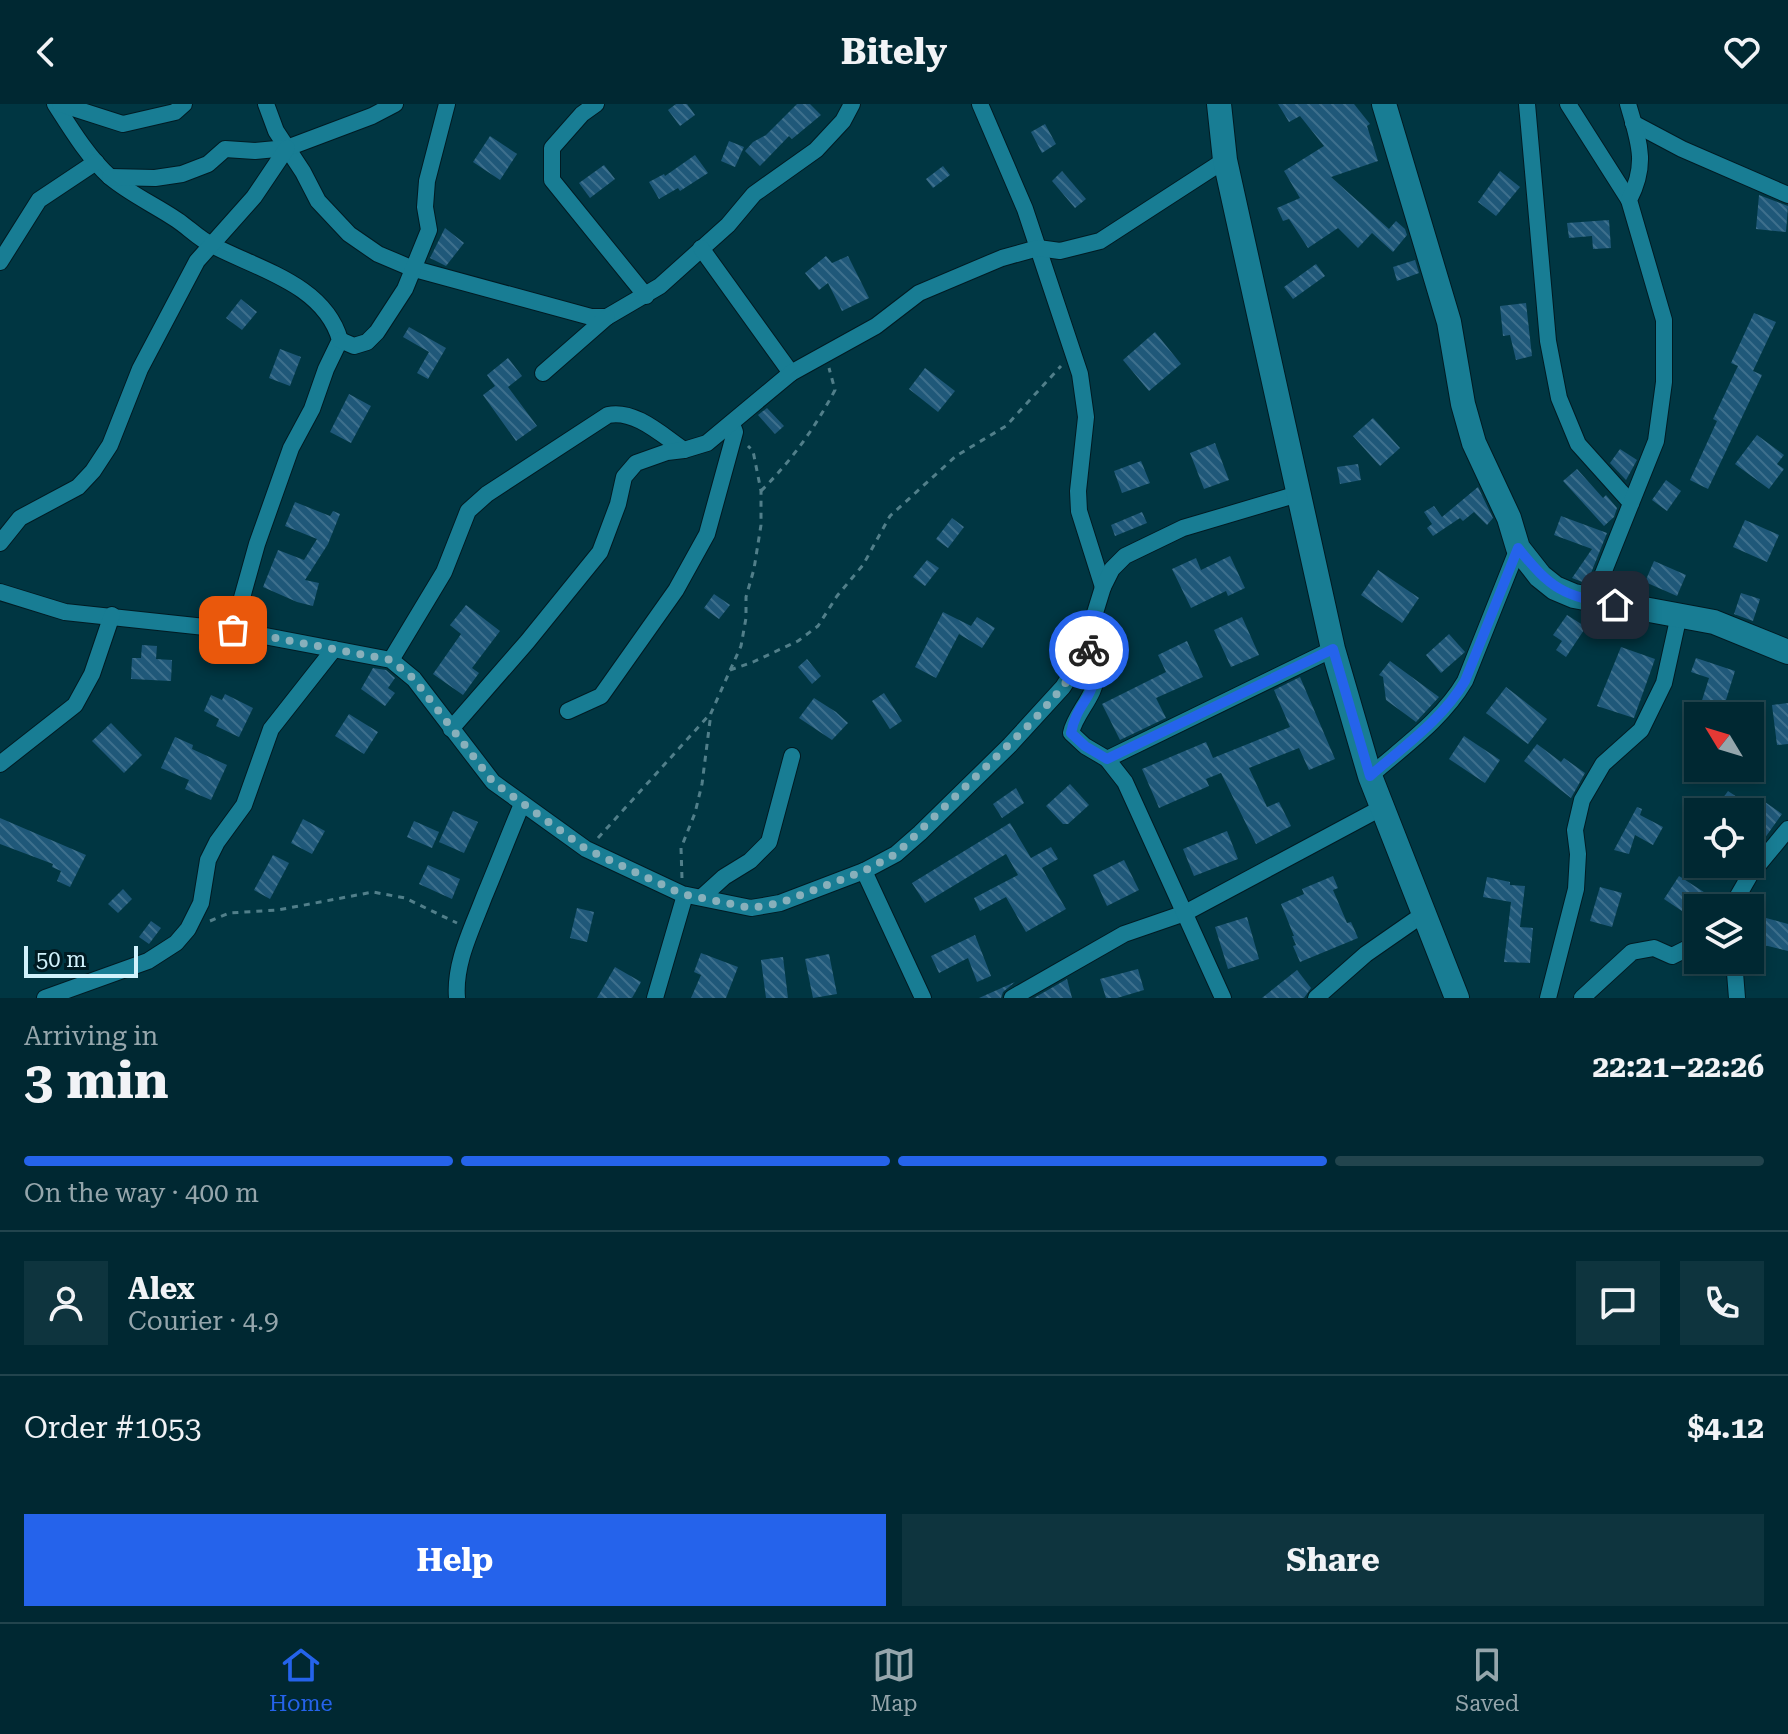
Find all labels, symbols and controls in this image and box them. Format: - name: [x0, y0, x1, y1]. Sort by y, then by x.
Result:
- icon: back: [24, 30, 68, 74]
- icon: heart: [1720, 30, 1764, 74]
- text: Bitely: [841, 31, 947, 73]
- pin: [1581, 571, 1649, 639]
- icon: home: [1593, 583, 1637, 627]
- pin: [199, 596, 267, 664]
- icon: bag: [211, 608, 255, 652]
- courier: [1049, 610, 1129, 690]
- icon: bike: [1067, 628, 1111, 672]
- north arrow: [1684, 702, 1764, 782]
- map controls: [1684, 702, 1764, 974]
- button: locate: [1684, 798, 1764, 878]
- button: layers: [1684, 894, 1764, 974]
- scale bar: [24, 942, 138, 978]
- text: 50 m: [36, 947, 86, 972]
- text: Arriving in: [24, 1021, 158, 1051]
- text: 22:21–22:26: [1592, 1049, 1764, 1084]
- text: 3 min: [24, 1050, 169, 1111]
- text: On the way · 400 m: [24, 1178, 259, 1208]
- button: person: [24, 1261, 108, 1345]
- button: chat: [1576, 1261, 1660, 1345]
- button: phone: [1680, 1261, 1764, 1345]
- text: Alex: [128, 1271, 195, 1306]
- text: Courier · 4.9: [128, 1306, 278, 1336]
- text: Order #1053: [24, 1410, 202, 1445]
- text: $4.12: [1687, 1410, 1764, 1445]
- button: Help: [24, 1514, 886, 1606]
- button: Share: [902, 1514, 1764, 1606]
- tab: Home: [269, 1643, 333, 1716]
- tab: Map: [870, 1643, 918, 1716]
- tab: Saved: [1455, 1643, 1519, 1716]

